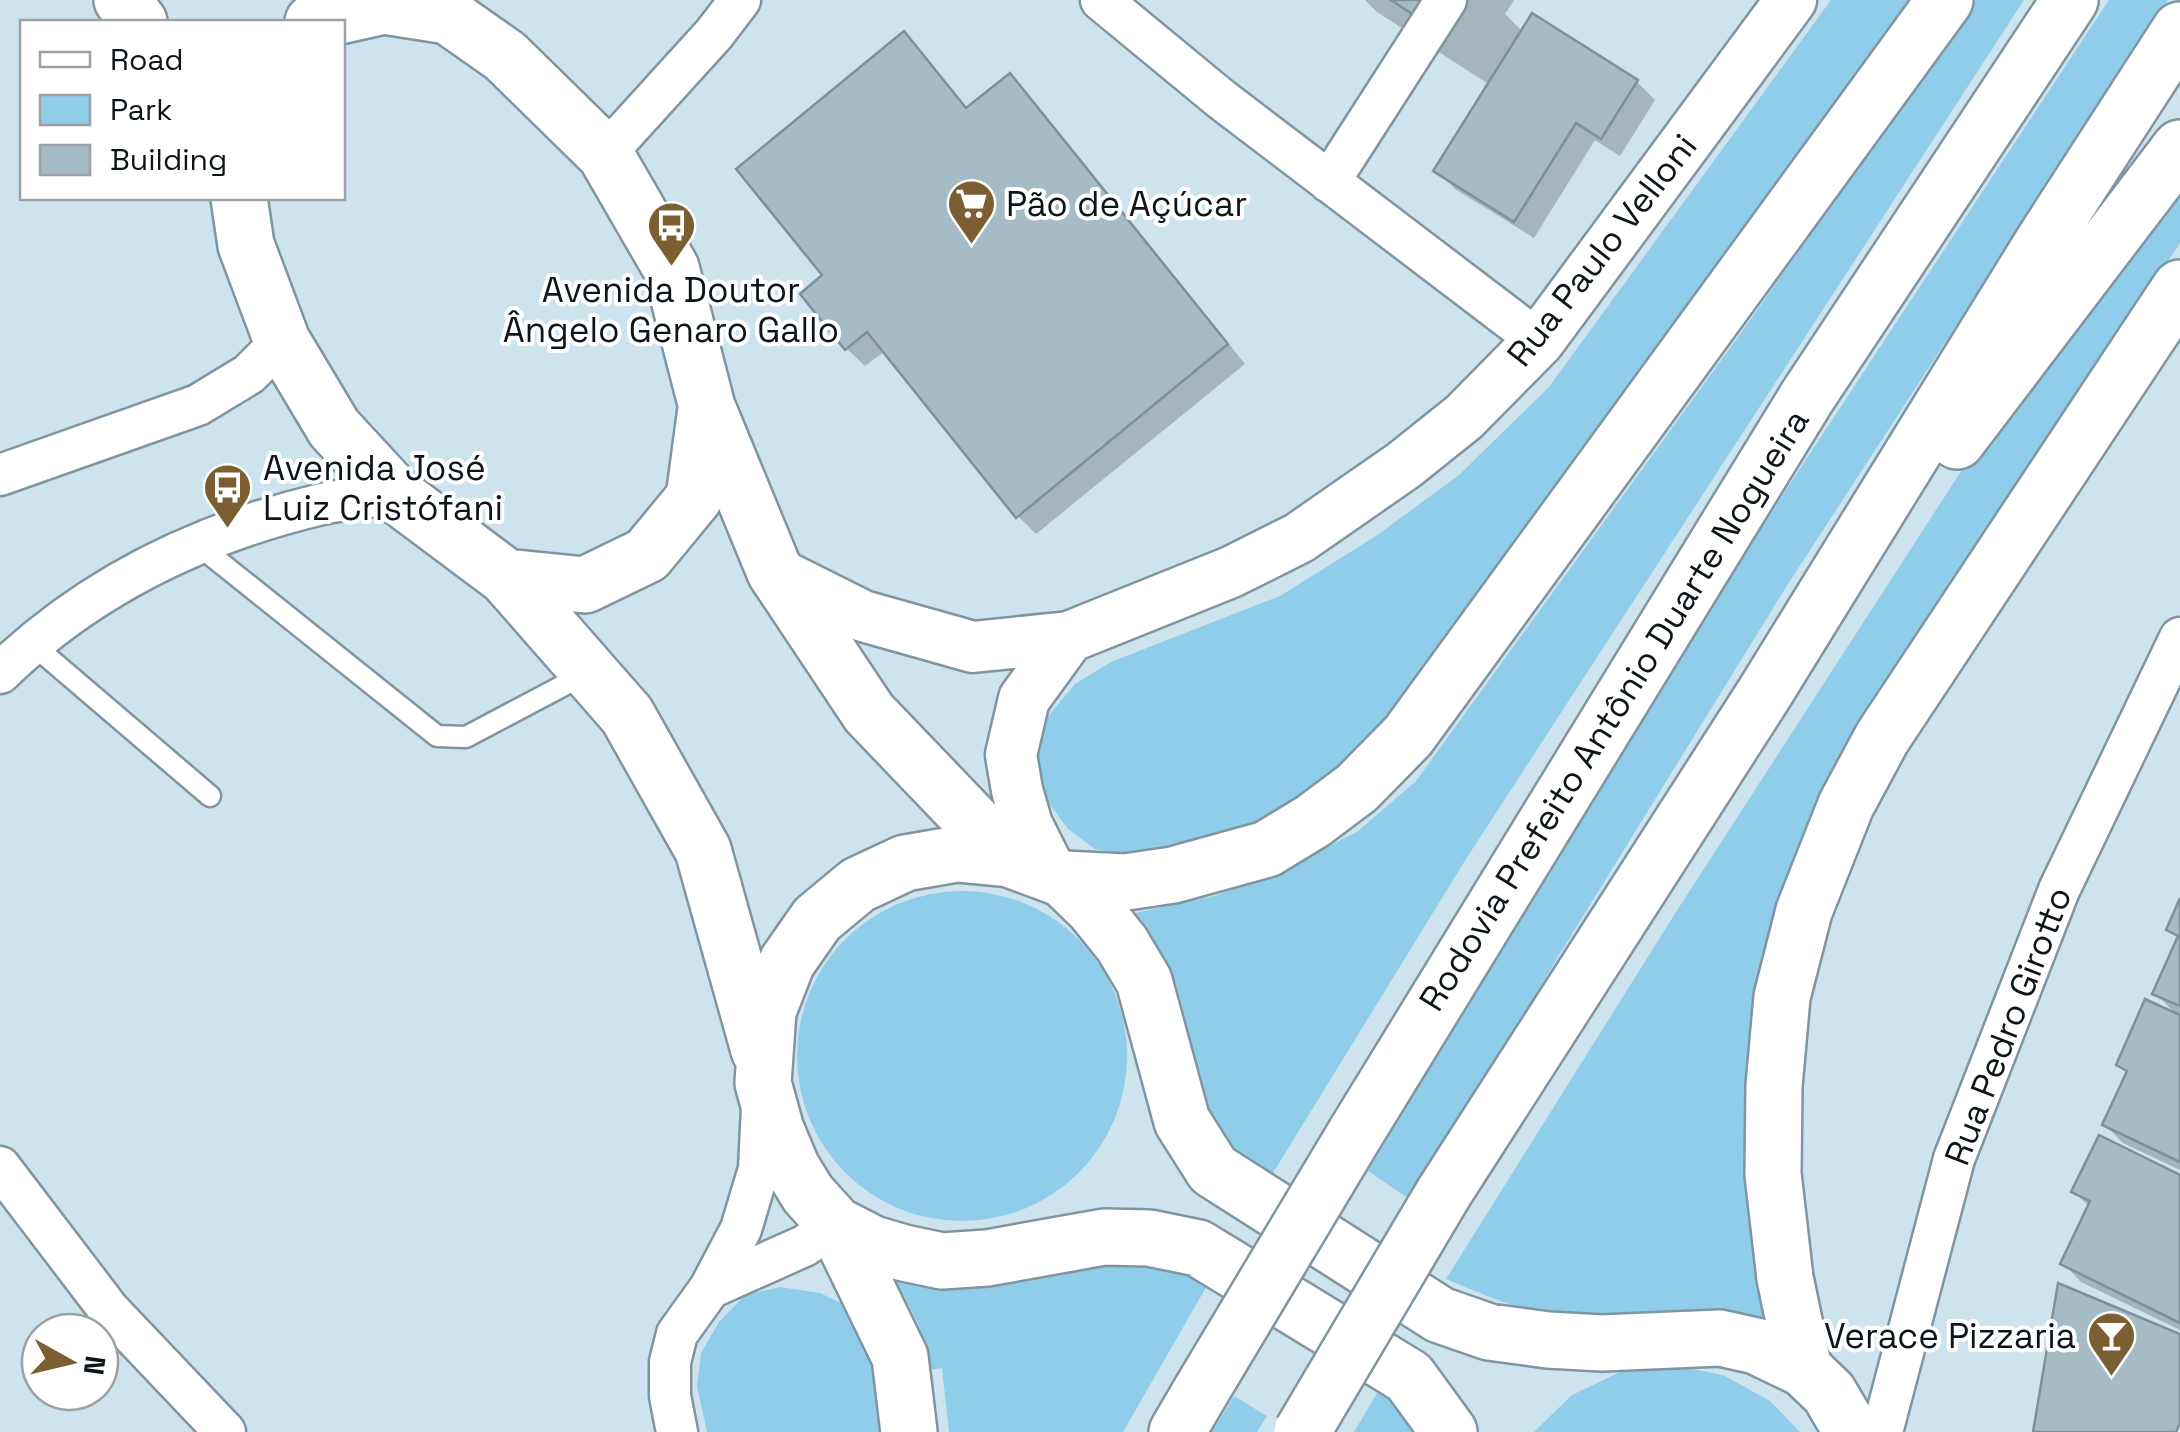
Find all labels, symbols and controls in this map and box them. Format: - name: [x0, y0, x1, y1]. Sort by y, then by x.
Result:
- legend: [20, 20, 345, 200]
- text: Road: [110, 40, 184, 79]
- text: Park: [110, 90, 172, 129]
- street label: Rua Paulo Velloni: [1498, 125, 1706, 375]
- text: Building: [110, 140, 227, 179]
- supermarket icon: Pão de Açúcar: [945, 178, 997, 246]
- place label: Pão de Açúcar: [1006, 182, 1247, 226]
- bus stop icon: Avenida Doutor Ângelo Genaro Gallo: [645, 200, 697, 268]
- place label: Avenida Doutor Ângelo Genaro Gallo: [503, 268, 839, 352]
- street label: Rodovia Prefeito Antônio Duarte Nogueira: [1409, 401, 1819, 1019]
- place label: Avenida José Luiz Cristófani: [263, 446, 503, 530]
- bus stop icon: Avenida José Luiz Cristófani: [202, 462, 254, 530]
- street label: Rua Pedro Girotto: [1935, 881, 2081, 1171]
- bar icon: Verace Pizzaria: [2085, 1310, 2137, 1378]
- north arrow: [20, 1312, 120, 1412]
- place label: Verace Pizzaria: [1824, 1314, 2076, 1358]
- text: N: [76, 1354, 114, 1377]

